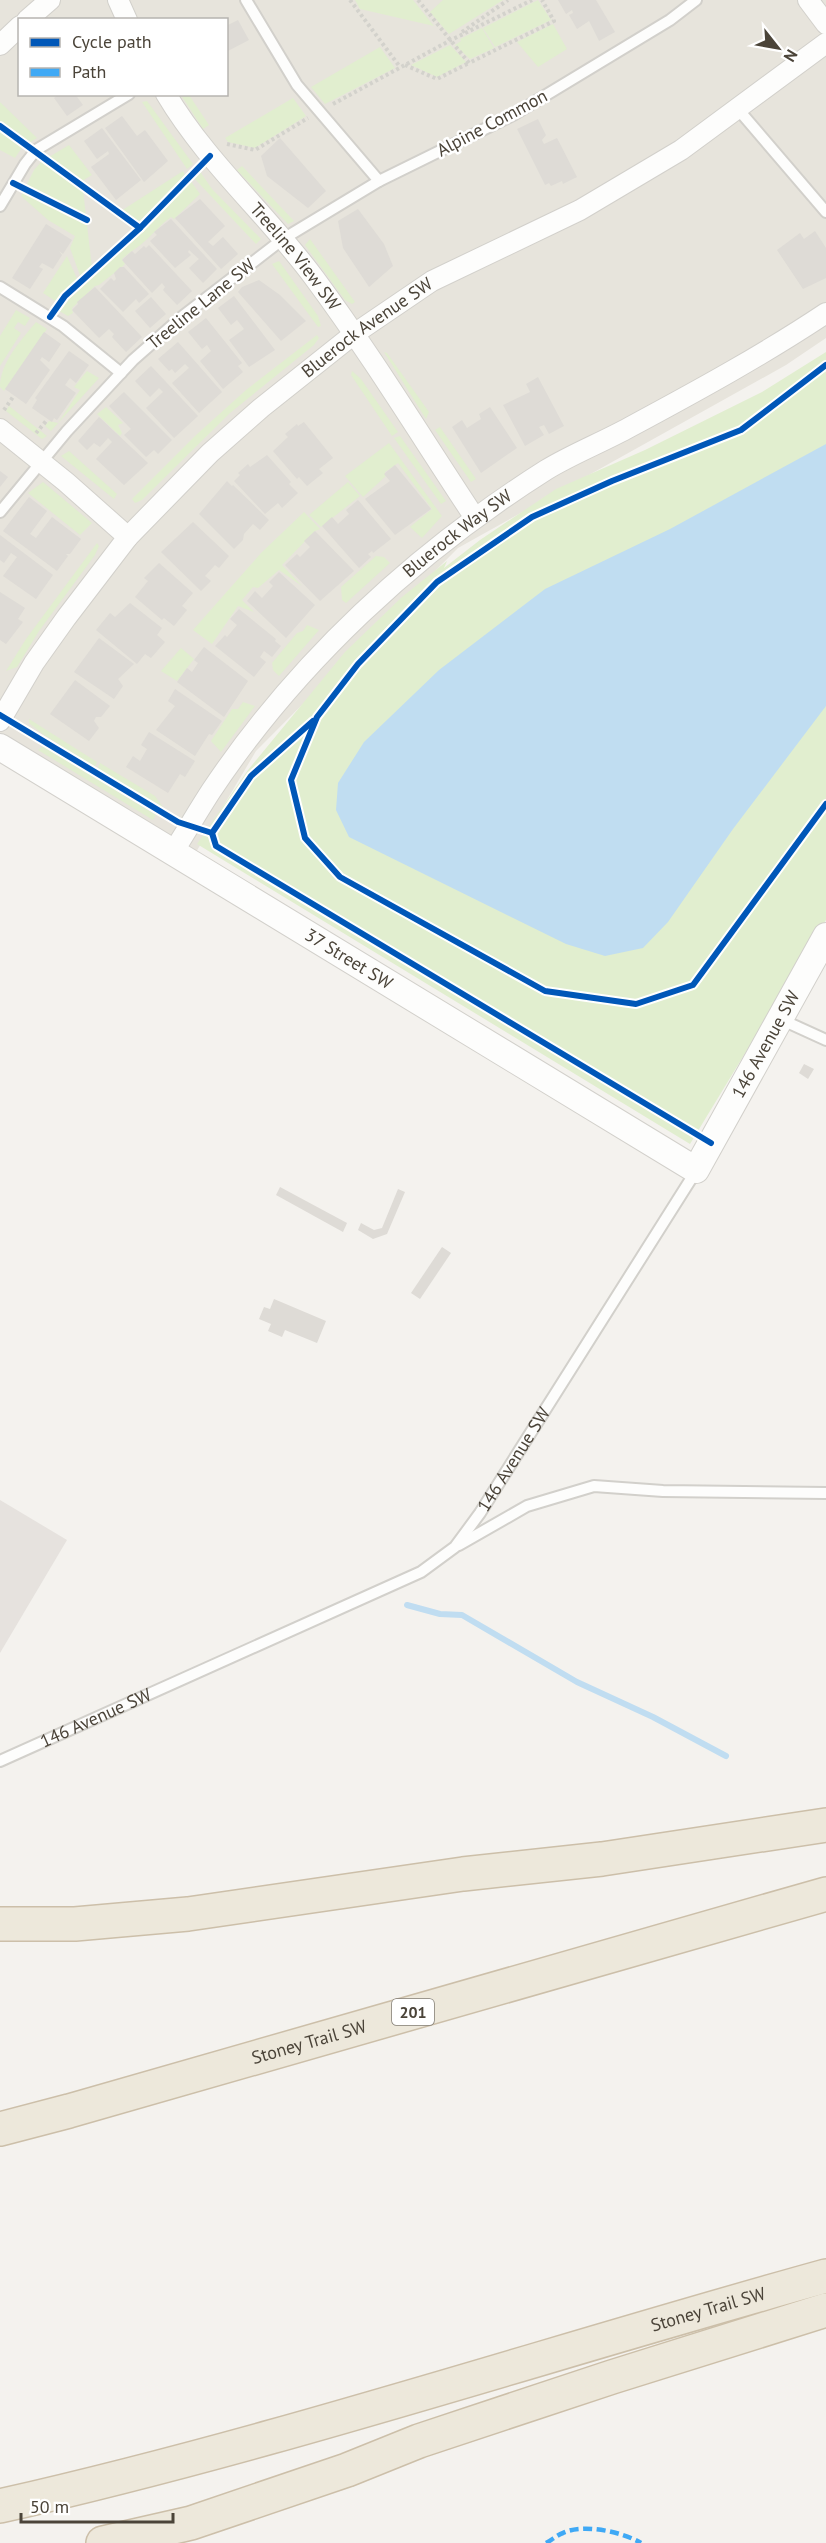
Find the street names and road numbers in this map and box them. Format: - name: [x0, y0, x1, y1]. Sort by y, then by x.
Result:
- street label: Alpine Common: [432, 84, 551, 161]
- street label: Treeline View SW: [245, 198, 346, 315]
- street label: Treeline Lane SW: [142, 253, 259, 354]
- street label: Bluerock Avenue SW: [297, 272, 437, 382]
- street label: Bluerock Way SW: [398, 484, 516, 582]
- street label: 37 Street SW: [301, 923, 397, 994]
- street label: 146 Avenue SW: [726, 987, 804, 1102]
- street label: 146 Avenue SW: [472, 1403, 555, 1516]
- street label: 146 Avenue SW: [36, 1683, 155, 1752]
- road number: 201: [392, 1999, 434, 2025]
- street label: Stoney Trail SW: [249, 2014, 369, 2069]
- street label: Stoney Trail SW: [648, 2282, 768, 2337]

